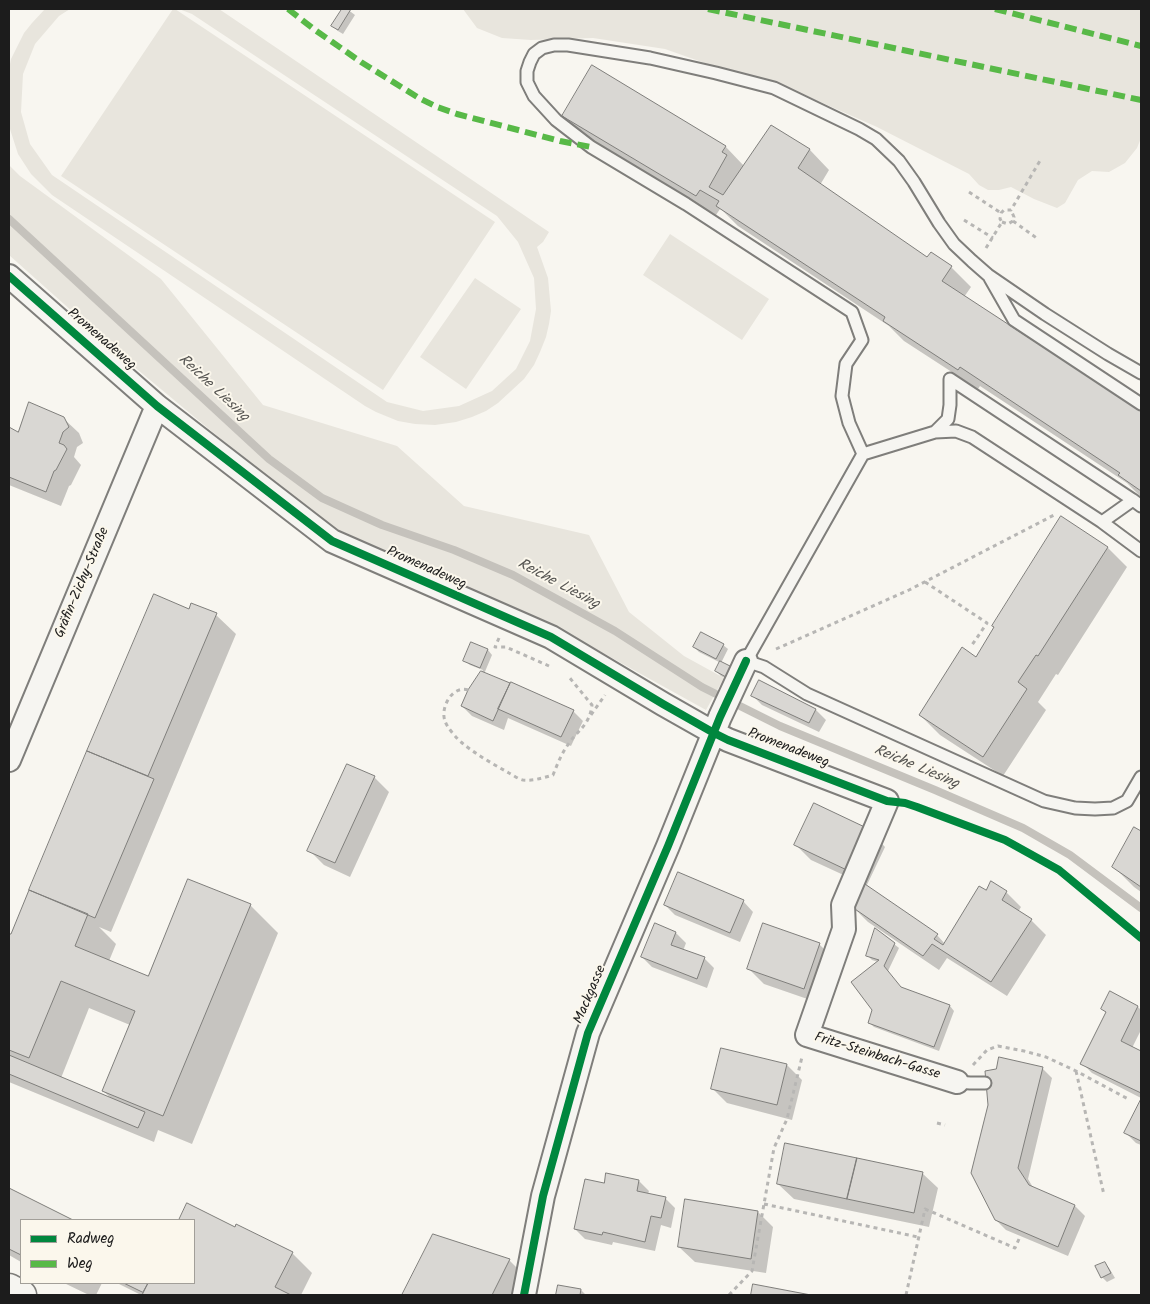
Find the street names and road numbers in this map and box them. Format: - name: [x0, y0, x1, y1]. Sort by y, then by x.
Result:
- street label: Promenadeweg: [63, 306, 139, 374]
- street label: Gräfin-Zichy-Straße: [52, 525, 114, 641]
- street label: Promenadeweg: [383, 544, 469, 594]
- street label: Promenadeweg: [745, 726, 831, 772]
- street label: Mackgasse: [571, 963, 611, 1027]
- street label: Fritz-Steinbach-Gasse: [812, 1030, 942, 1084]

